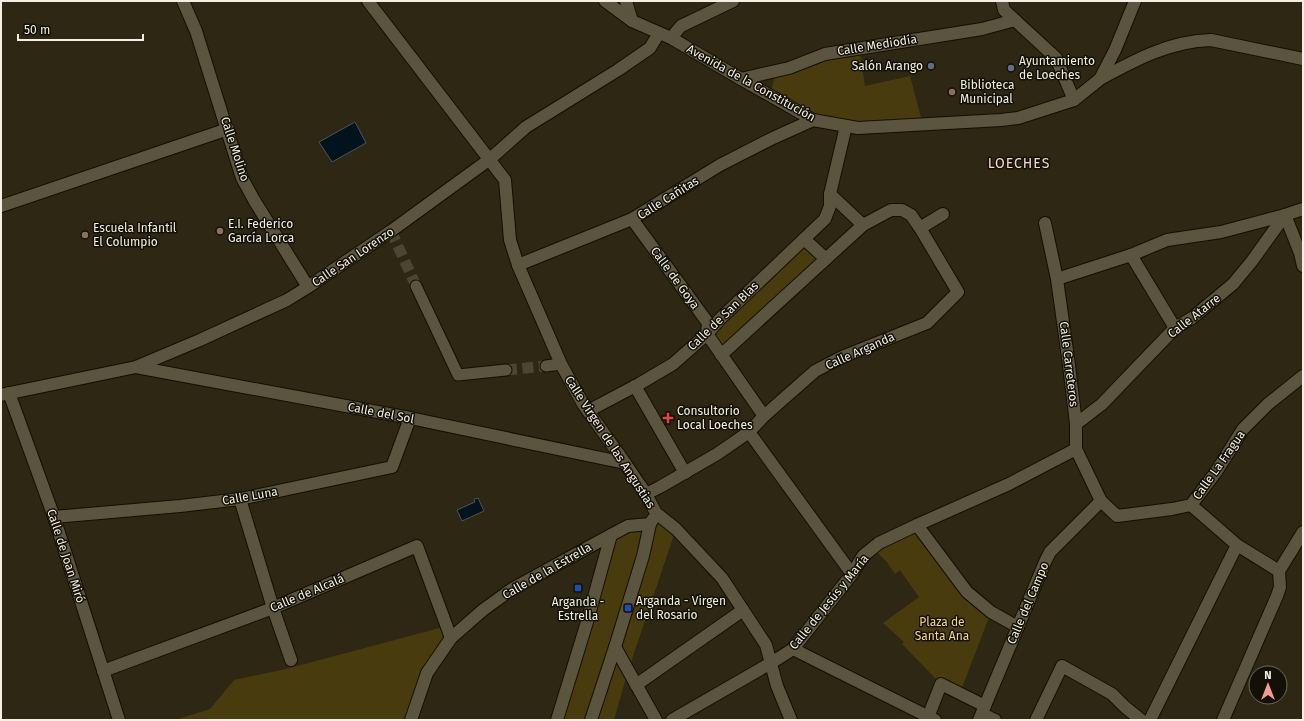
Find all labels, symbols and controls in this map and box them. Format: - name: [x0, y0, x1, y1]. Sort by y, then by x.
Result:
- scale bar: [18, 16, 143, 42]
- text: 50 m: [24, 23, 50, 37]
- street label: Calle Mediodía: [836, 32, 918, 58]
- street label: Avenida de la Constitución: [684, 42, 818, 124]
- place label: Ayuntamiento de Loeches: [1019, 54, 1095, 82]
- place label: Salón Arango: [852, 59, 923, 73]
- marker: Salón Arango: [926, 61, 936, 71]
- marker: Ayuntamiento de Loeches: [1006, 63, 1016, 73]
- place label: Biblioteca Municipal: [960, 78, 1015, 106]
- marker: Biblioteca Municipal: [947, 87, 957, 97]
- street label: Calle Molino: [218, 115, 252, 183]
- district label: LOECHES: [988, 155, 1050, 172]
- street label: Calle Cañitas: [635, 173, 702, 222]
- place label: E.I. Federico García Lorca: [228, 217, 294, 245]
- place label: Escuela Infantil El Columpio: [93, 221, 177, 249]
- street label: Calle San Lorenzo: [309, 224, 397, 290]
- marker: E.I. Federico García Lorca: [215, 226, 225, 236]
- marker: Escuela Infantil El Columpio: [80, 230, 90, 240]
- street label: Calle de Goya: [648, 244, 702, 312]
- street label: Calle de San Blas: [685, 279, 761, 353]
- street label: Calle Atarre: [1165, 291, 1223, 341]
- street label: Calle Carreteros: [1057, 321, 1081, 408]
- street label: Calle Arganda: [823, 329, 897, 373]
- street label: Calle Virgen de las Angustias: [562, 373, 658, 511]
- street label: Calle del Sol: [347, 400, 416, 426]
- place label: Consultorio Local Loeches: [677, 404, 753, 432]
- marker: Consultorio Local Loeches: [662, 412, 674, 424]
- street label: Calle La Fragua: [1190, 428, 1248, 502]
- street label: Calle Luna: [221, 484, 279, 508]
- street label: Calle de Joan Miró: [44, 507, 88, 605]
- street label: Calle de la Estrella: [500, 540, 594, 602]
- street label: Calle de Jesús y María: [787, 552, 871, 652]
- street label: Calle del Campo: [1004, 560, 1052, 646]
- street label: Calle de Alcalá: [268, 571, 346, 615]
- marker: Arganda - Estrella: [573, 583, 583, 593]
- place label: Arganda - Virgen del Rosario: [636, 594, 726, 622]
- place label: Arganda - Estrella: [552, 595, 604, 623]
- marker: Arganda - Virgen del Rosario: [623, 603, 633, 613]
- park label: Plaza de Santa Ana: [915, 615, 969, 643]
- north arrow: [1248, 665, 1288, 705]
- text: N: [1264, 669, 1272, 682]

